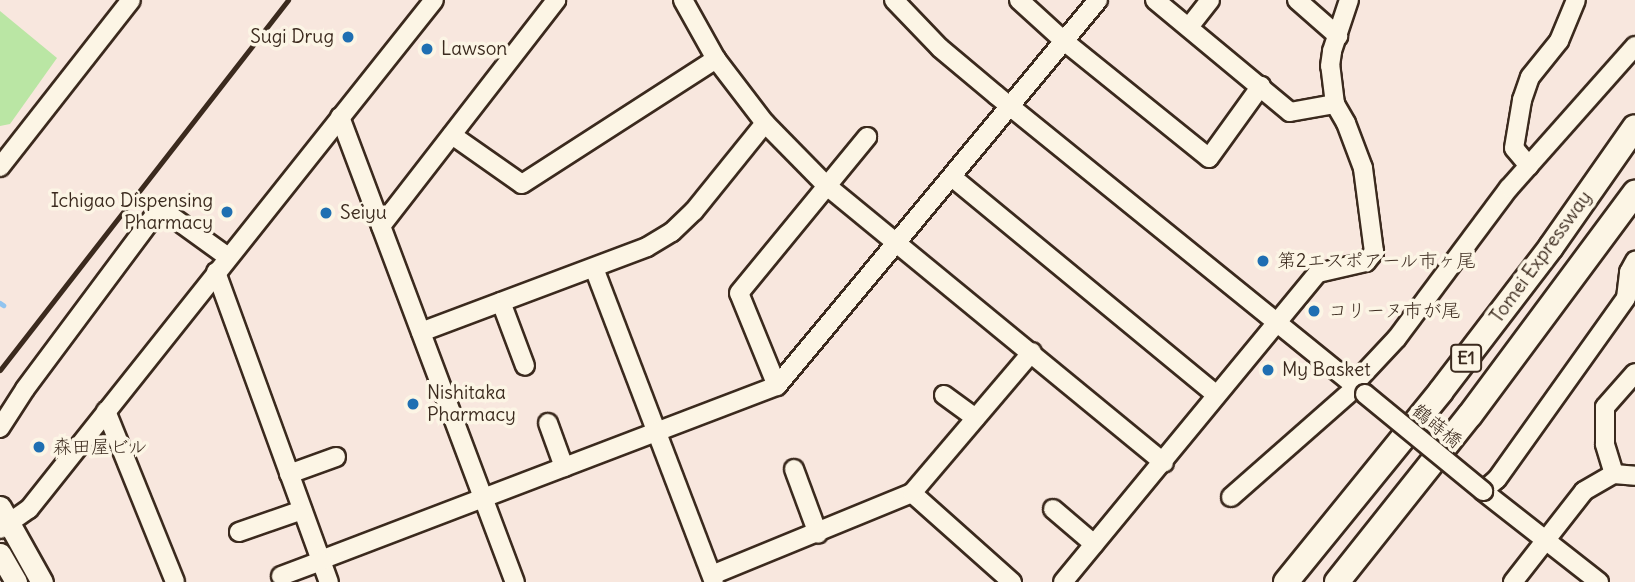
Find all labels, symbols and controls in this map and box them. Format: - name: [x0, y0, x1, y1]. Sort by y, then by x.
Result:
- place label: Sugi Drug: [250, 26, 334, 48]
- marker: Sugi Drug: [340, 29, 356, 45]
- place label: Lawson: [441, 38, 507, 60]
- marker: Lawson: [419, 41, 435, 57]
- street label: Tomei Expressway: [1485, 187, 1597, 327]
- place label: Ichigao Dispensing Pharmacy: [51, 190, 213, 234]
- place label: Seiyu: [340, 202, 387, 224]
- marker: Ichigao Dispensing Pharmacy: [219, 204, 235, 220]
- marker: Seiyu: [318, 205, 334, 221]
- place label: 第2エスポアール市ヶ尾: [1277, 250, 1477, 272]
- marker: 第2エスポアール市ヶ尾: [1255, 253, 1271, 269]
- place label: コリーヌ市が尾: [1328, 300, 1461, 322]
- marker: コリーヌ市が尾: [1306, 303, 1322, 319]
- road number: E1: [1448, 344, 1484, 372]
- place label: My Basket: [1282, 359, 1371, 381]
- marker: My Basket: [1260, 362, 1276, 378]
- place label: Nishitaka Pharmacy: [427, 382, 516, 426]
- marker: Nishitaka Pharmacy: [405, 396, 421, 412]
- street label: 鶴蒔橋: [1408, 399, 1466, 453]
- place label: 森田屋ビル: [53, 436, 148, 458]
- marker: 森田屋ビル: [31, 439, 47, 455]

